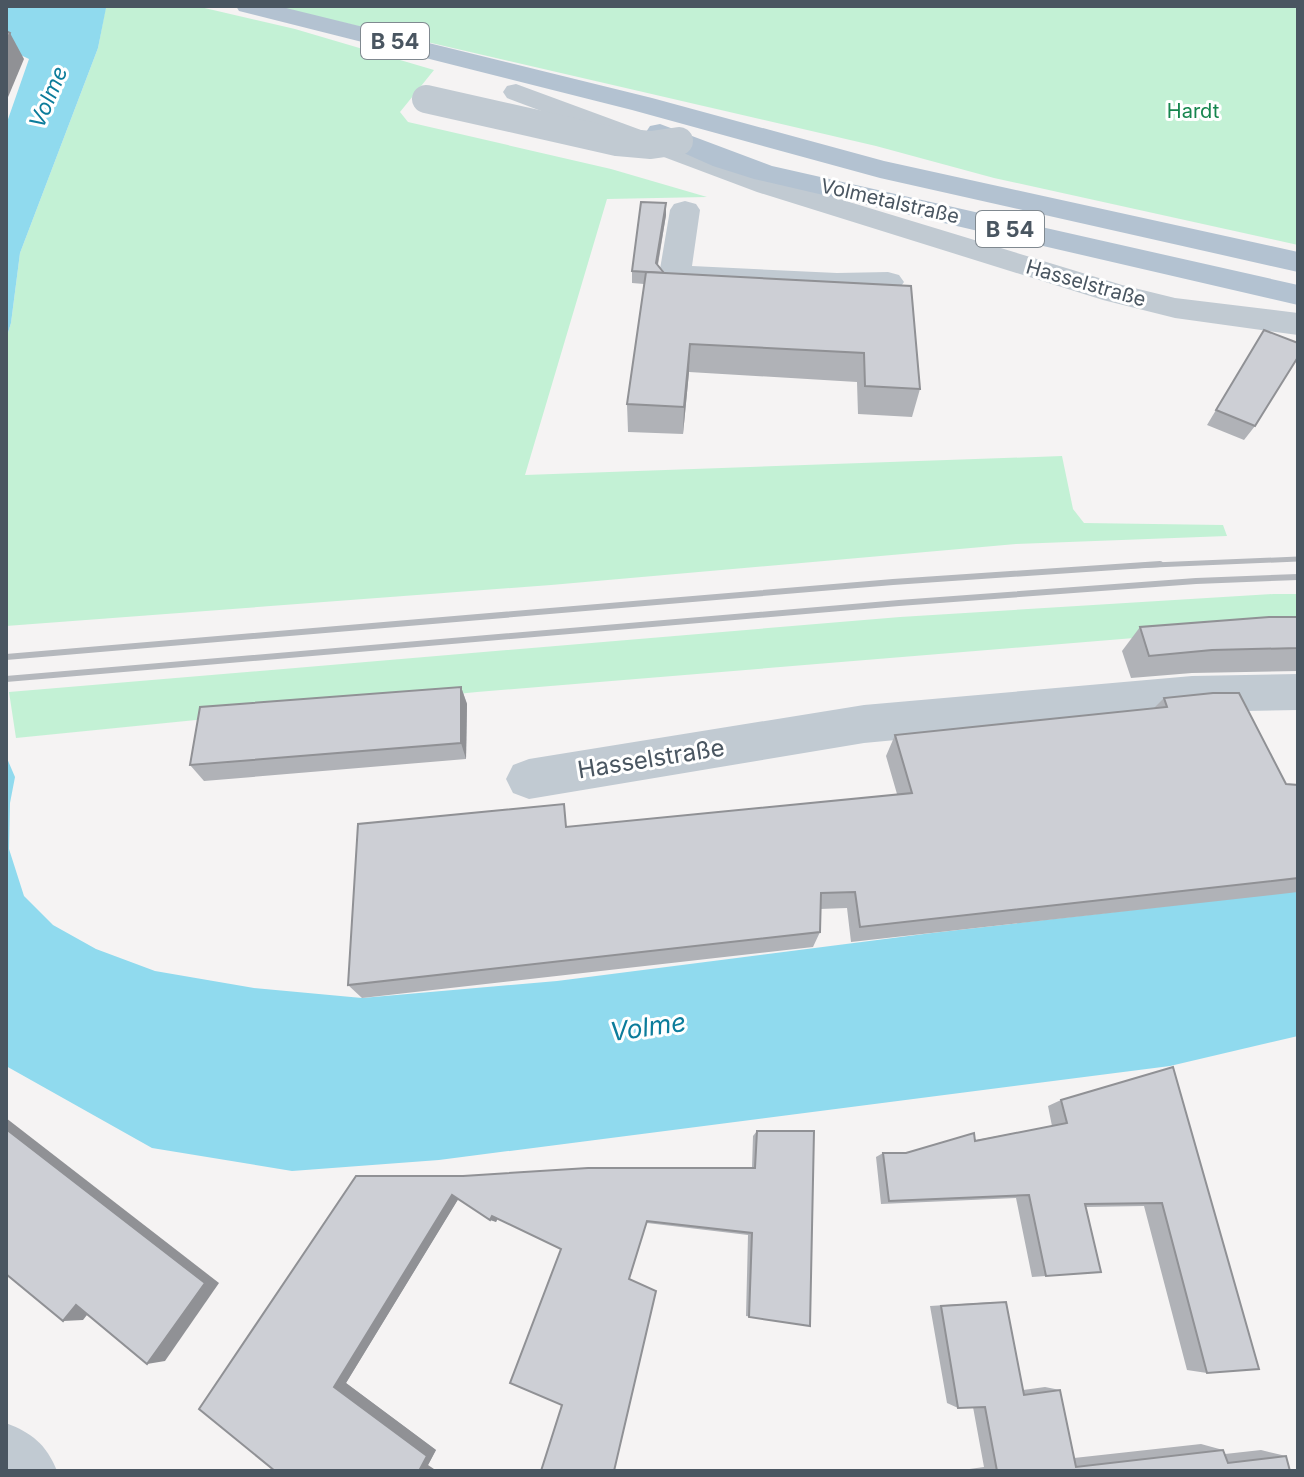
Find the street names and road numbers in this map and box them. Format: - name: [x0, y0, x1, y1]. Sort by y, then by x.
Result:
- road number: B 54: [361, 23, 429, 59]
- street label: Volmetalstraße: [818, 173, 962, 229]
- road number: B 54: [976, 211, 1044, 247]
- street label: Hasselstraße: [1023, 254, 1149, 312]
- street label: Hasselstraße: [575, 733, 726, 784]

